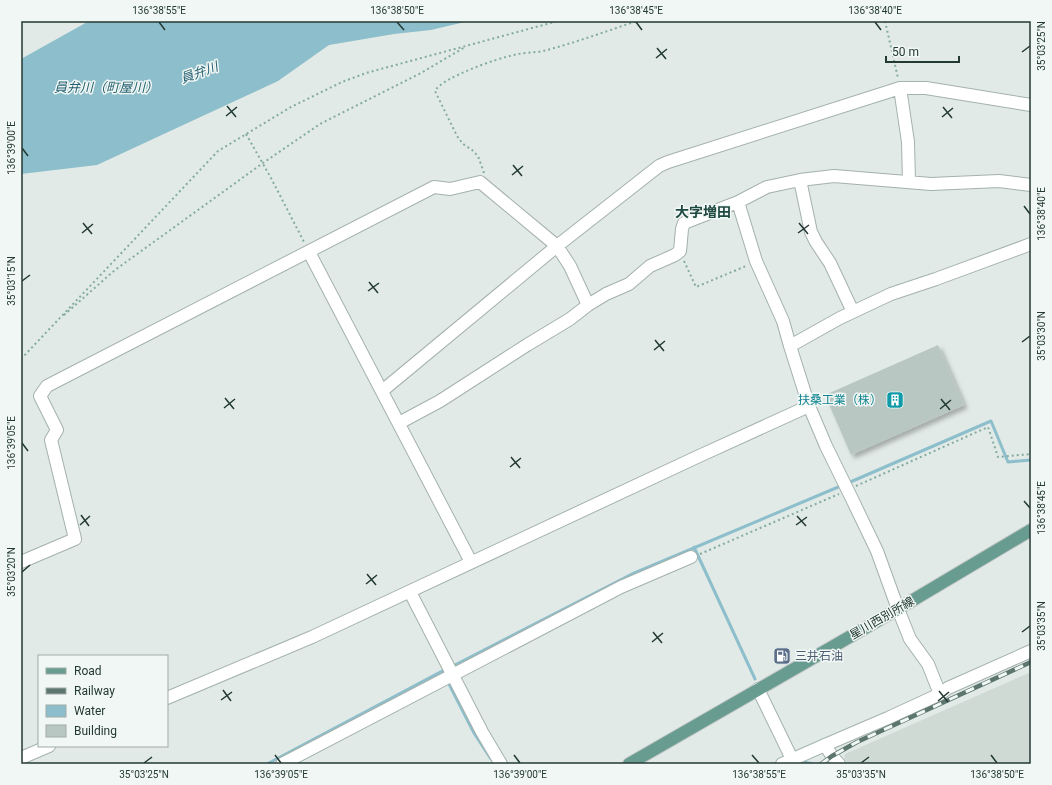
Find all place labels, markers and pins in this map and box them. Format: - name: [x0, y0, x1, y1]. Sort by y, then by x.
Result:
- building icon: 扶桑工業（株）: [885, 390, 905, 410]
- place label: 扶桑工業（株）: [798, 393, 882, 407]
- fuel station icon: 三井石油: [772, 646, 792, 666]
- place label: 三井石油: [795, 649, 843, 663]

